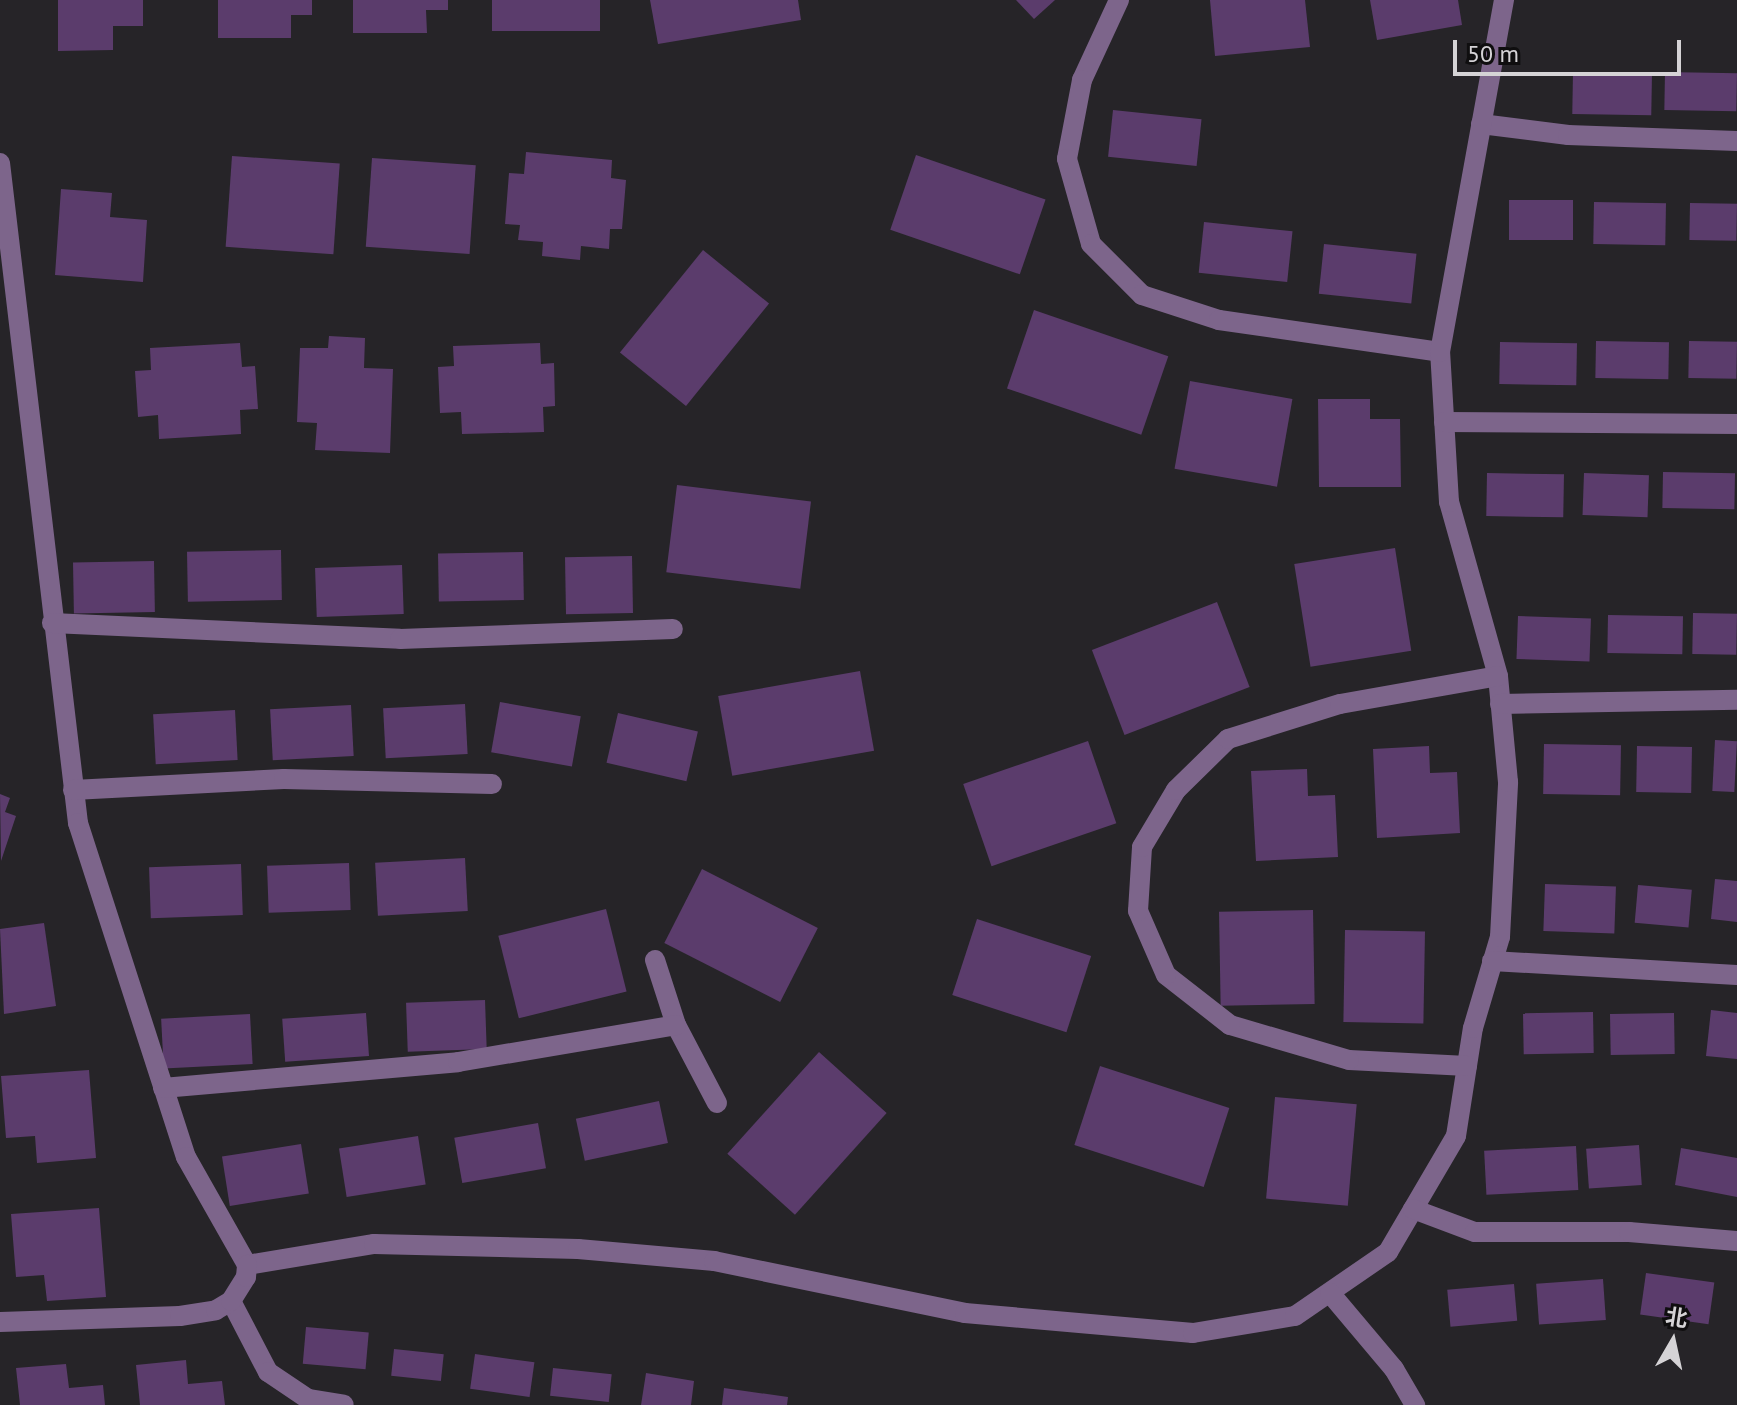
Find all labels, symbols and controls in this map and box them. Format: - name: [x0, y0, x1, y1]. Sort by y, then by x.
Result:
- scale bar: [1457, 24, 1685, 74]
- text: 50 m: [1467, 38, 1519, 69]
- north arrow: [1633, 1301, 1713, 1381]
- text: 北: [1664, 1302, 1690, 1333]

